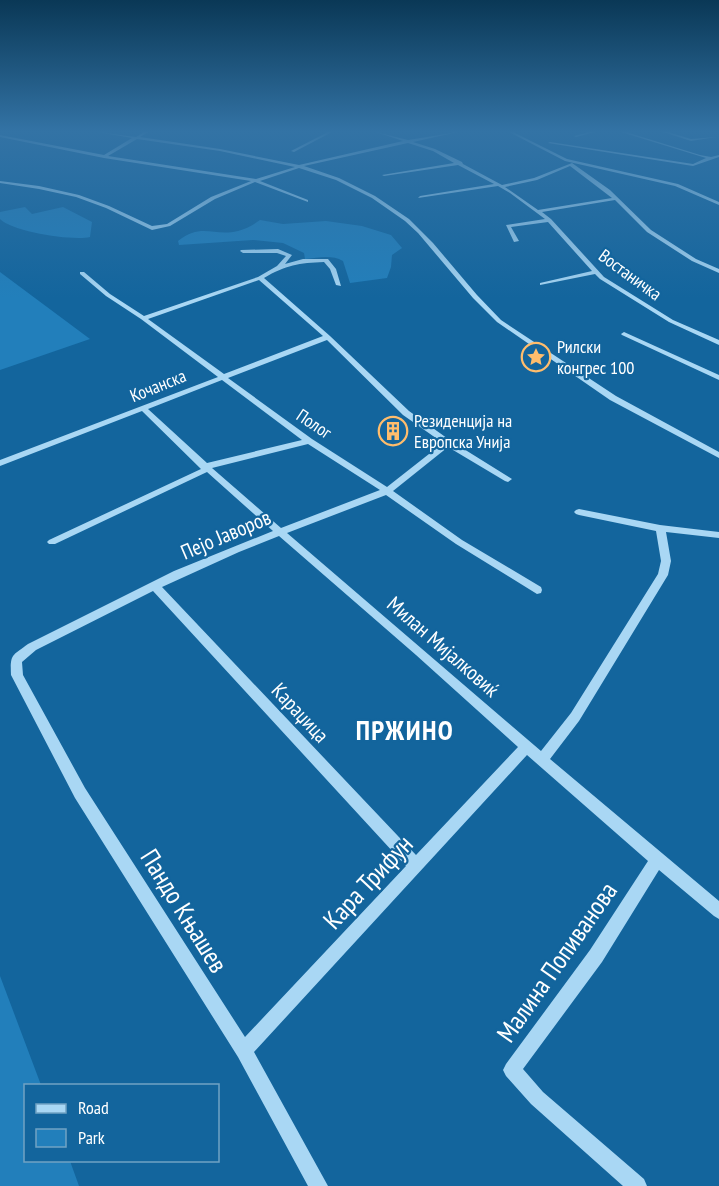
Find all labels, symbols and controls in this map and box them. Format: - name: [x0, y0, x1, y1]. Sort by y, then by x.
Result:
- street label: Востаничка: [594, 244, 666, 305]
- place label: Рилски конгрес 100: [557, 335, 634, 379]
- place icon: Рилски конгрес 100: [520, 341, 552, 373]
- street label: Кочанска: [126, 364, 189, 407]
- street label: Полог: [292, 404, 337, 444]
- place label: Резиденција на Европска Унија: [414, 409, 512, 453]
- building icon: Резиденција на Европска Унија: [377, 415, 409, 447]
- street label: Пејо Јаворов: [177, 503, 275, 566]
- street label: Милан Мијалковиќ: [382, 591, 505, 703]
- street label: Караџица: [266, 677, 335, 748]
- district label: ПРЖИНО: [356, 713, 454, 747]
- street label: Кара Трифун: [316, 828, 420, 936]
- street label: Пандо Књашев: [133, 843, 235, 979]
- street label: Малина Попиванова: [489, 875, 624, 1048]
- legend: [24, 1084, 219, 1162]
- text: Road: [78, 1096, 109, 1119]
- text: Park: [78, 1126, 105, 1149]

